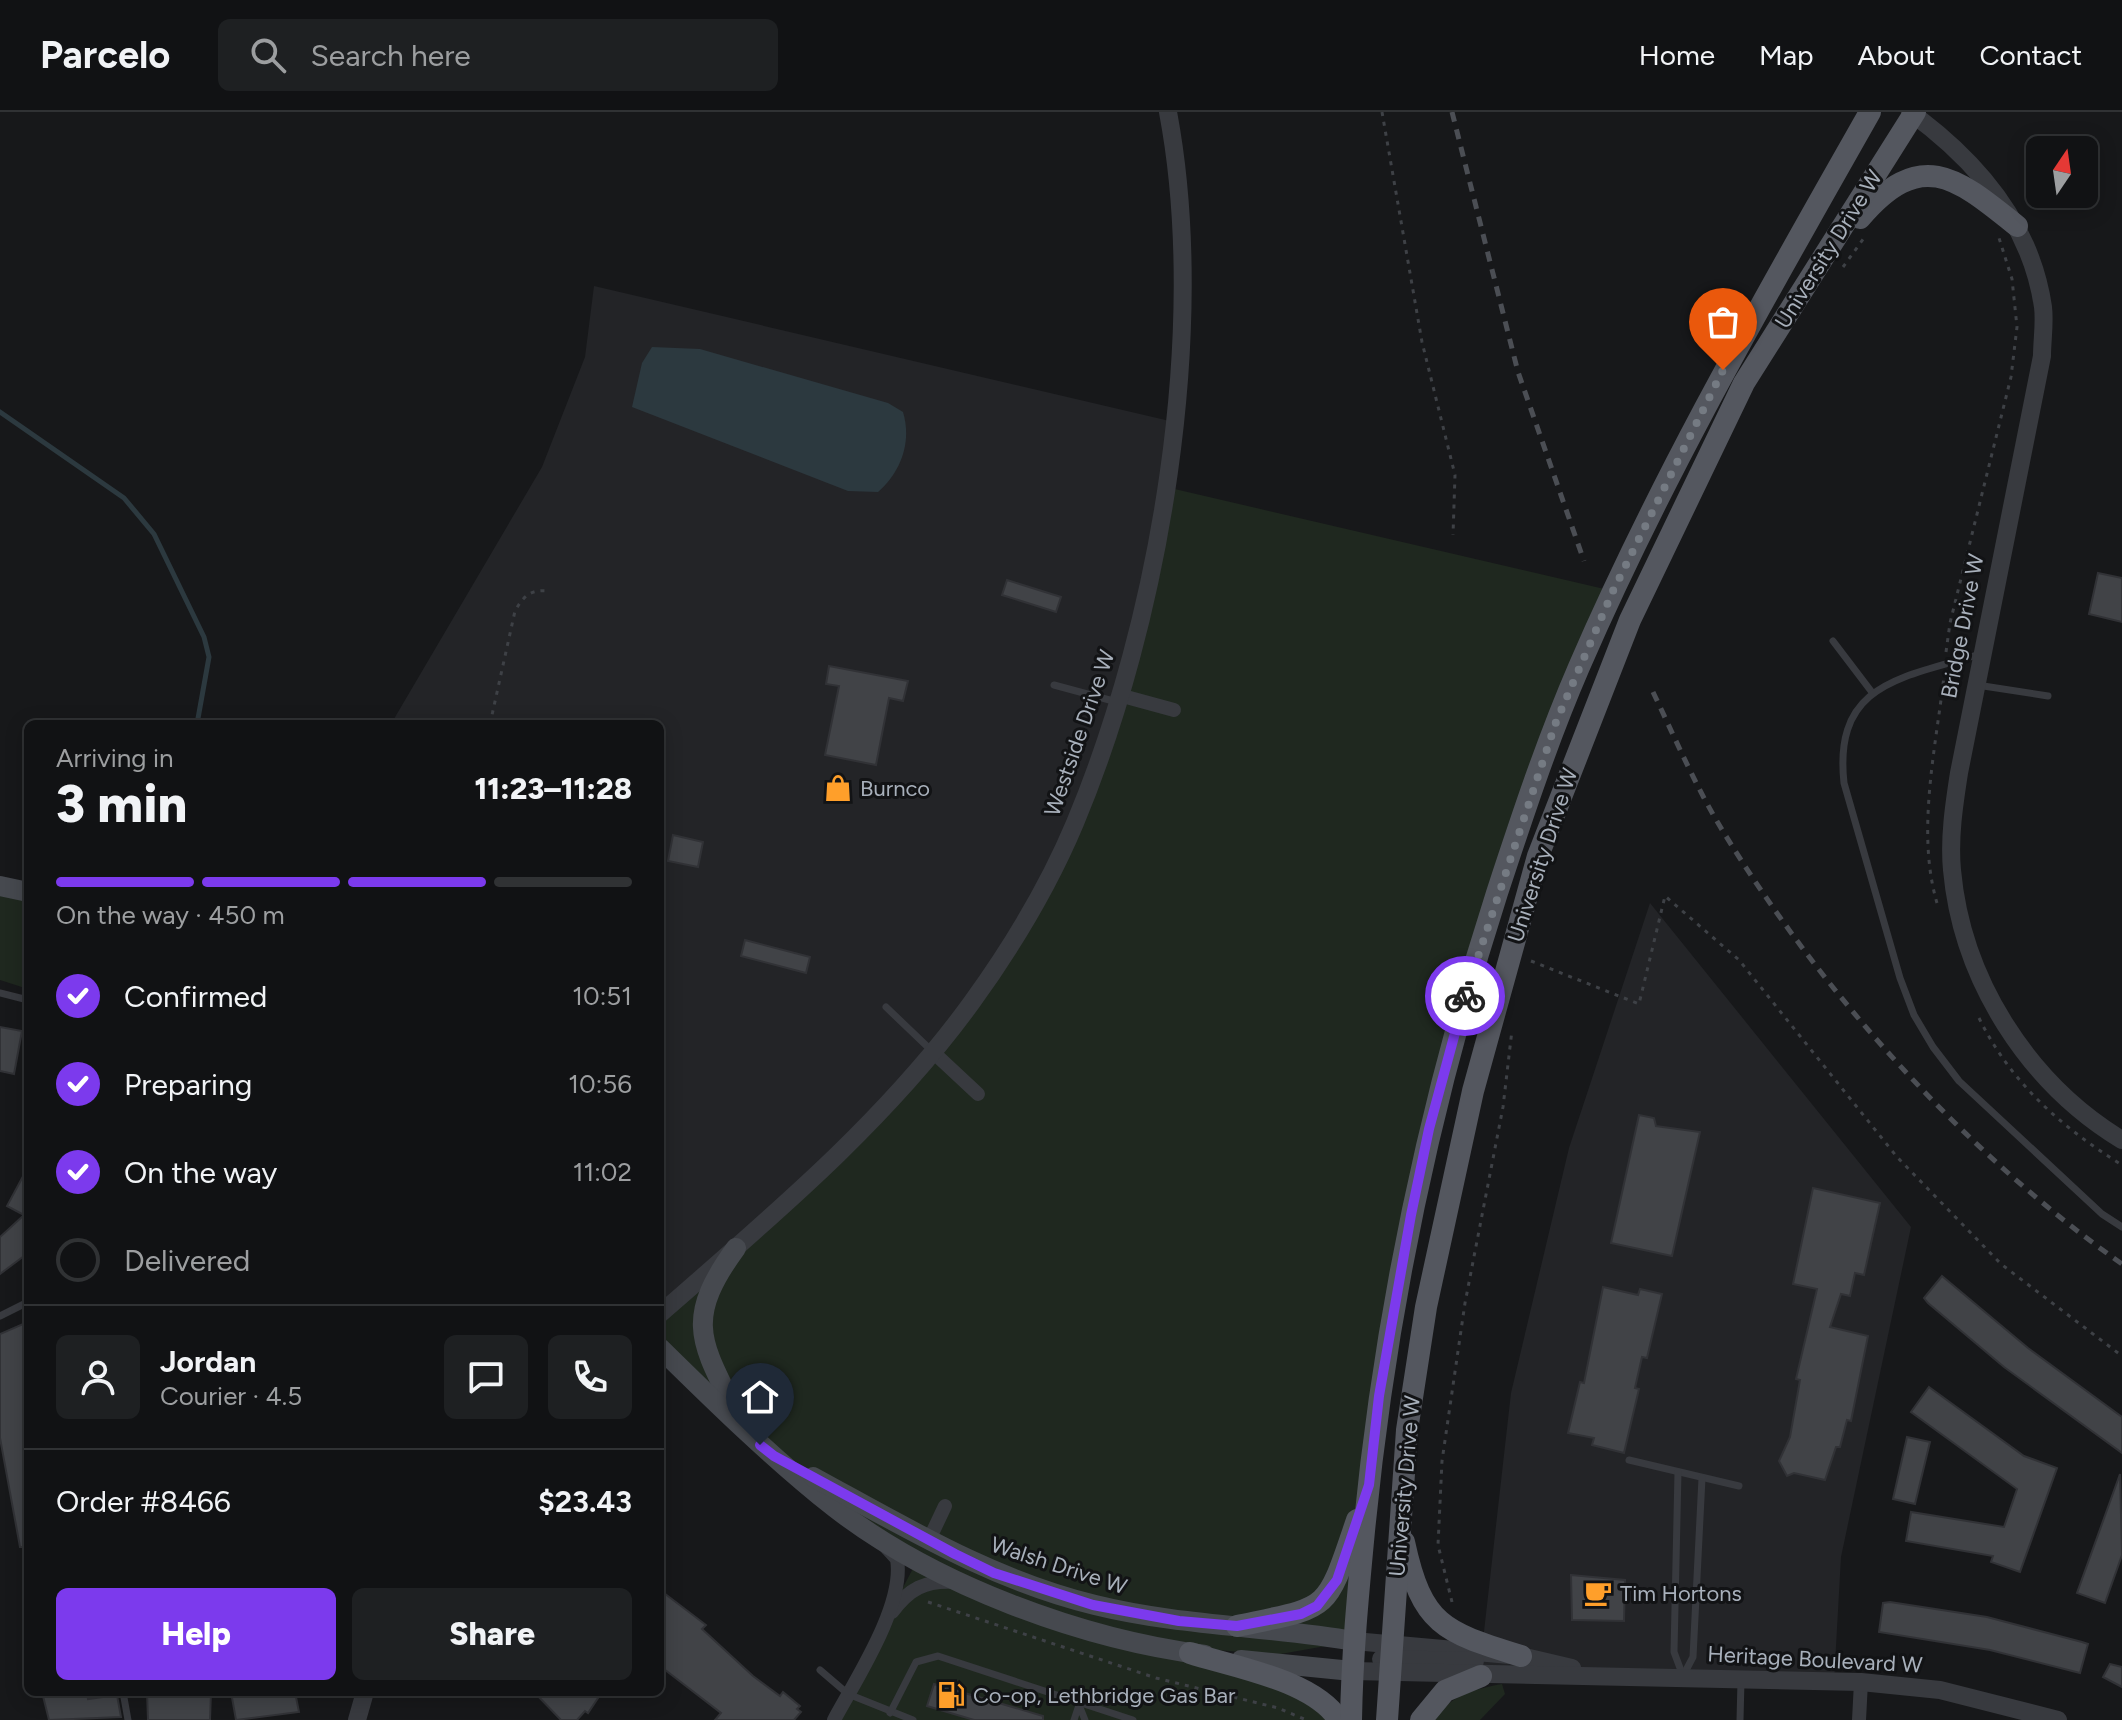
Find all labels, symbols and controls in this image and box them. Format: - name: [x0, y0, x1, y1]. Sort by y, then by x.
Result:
- search box: [218, 19, 778, 91]
- text: Parcelo: [40, 32, 170, 78]
- icon: search: [246, 33, 290, 77]
- text: Search here: [310, 37, 471, 74]
- text: Home: [1639, 38, 1715, 72]
- text: Map: [1759, 38, 1814, 72]
- text: About: [1858, 38, 1935, 72]
- text: Contact: [1979, 38, 2082, 72]
- north arrow: [2026, 136, 2098, 208]
- map controls: [2026, 136, 2098, 208]
- street label: University Drive W: [1769, 165, 1888, 333]
- pin: [1689, 288, 1757, 370]
- icon: bag: [1701, 300, 1745, 344]
- street label: Bridge Drive W: [1935, 552, 1990, 701]
- street label: Westside Drive W: [1038, 647, 1121, 820]
- text: Arriving in: [56, 742, 174, 774]
- street label: University Drive W: [1502, 765, 1583, 946]
- text: 11:23–11:28: [475, 770, 632, 807]
- text: 3 min: [56, 773, 187, 835]
- shop icon: Burnco: [823, 773, 853, 803]
- place label: Burnco: [860, 775, 930, 802]
- text: On the way · 450 m: [56, 899, 285, 931]
- courier: [1425, 956, 1505, 1036]
- icon: check: [56, 974, 100, 1018]
- icon: bike: [1443, 974, 1487, 1018]
- text: Confirmed: [124, 978, 267, 1015]
- text: 10:51: [572, 980, 632, 1012]
- icon: check: [56, 1062, 100, 1106]
- text: Preparing: [124, 1066, 252, 1103]
- text: 10:56: [568, 1068, 632, 1100]
- icon: check: [56, 1150, 100, 1194]
- text: On the way: [124, 1154, 277, 1191]
- text: 11:02: [573, 1156, 632, 1188]
- text: Delivered: [124, 1242, 250, 1279]
- button: person: [56, 1335, 140, 1419]
- button: chat: [444, 1335, 528, 1419]
- button: phone: [548, 1335, 632, 1419]
- text: Jordan: [160, 1343, 256, 1380]
- pin: [726, 1363, 794, 1445]
- icon: home: [738, 1375, 782, 1419]
- text: Courier · 4.5: [160, 1380, 302, 1412]
- street label: University Drive W: [1383, 1394, 1426, 1578]
- text: Order #8466: [56, 1483, 231, 1520]
- text: $23.43: [538, 1483, 632, 1520]
- street label: Walsh Drive W: [987, 1531, 1130, 1600]
- cafe icon: Tim Hortons: [1583, 1578, 1613, 1608]
- place label: Tim Hortons: [1620, 1580, 1742, 1607]
- button: Help: [56, 1588, 336, 1680]
- button: Share: [352, 1588, 632, 1680]
- street label: Heritage Boulevard W: [1707, 1640, 1923, 1679]
- fuel station icon: Co-op, Lethbridge Gas Bar: [936, 1680, 966, 1710]
- place label: Co-op, Lethbridge Gas Bar: [973, 1682, 1236, 1709]

